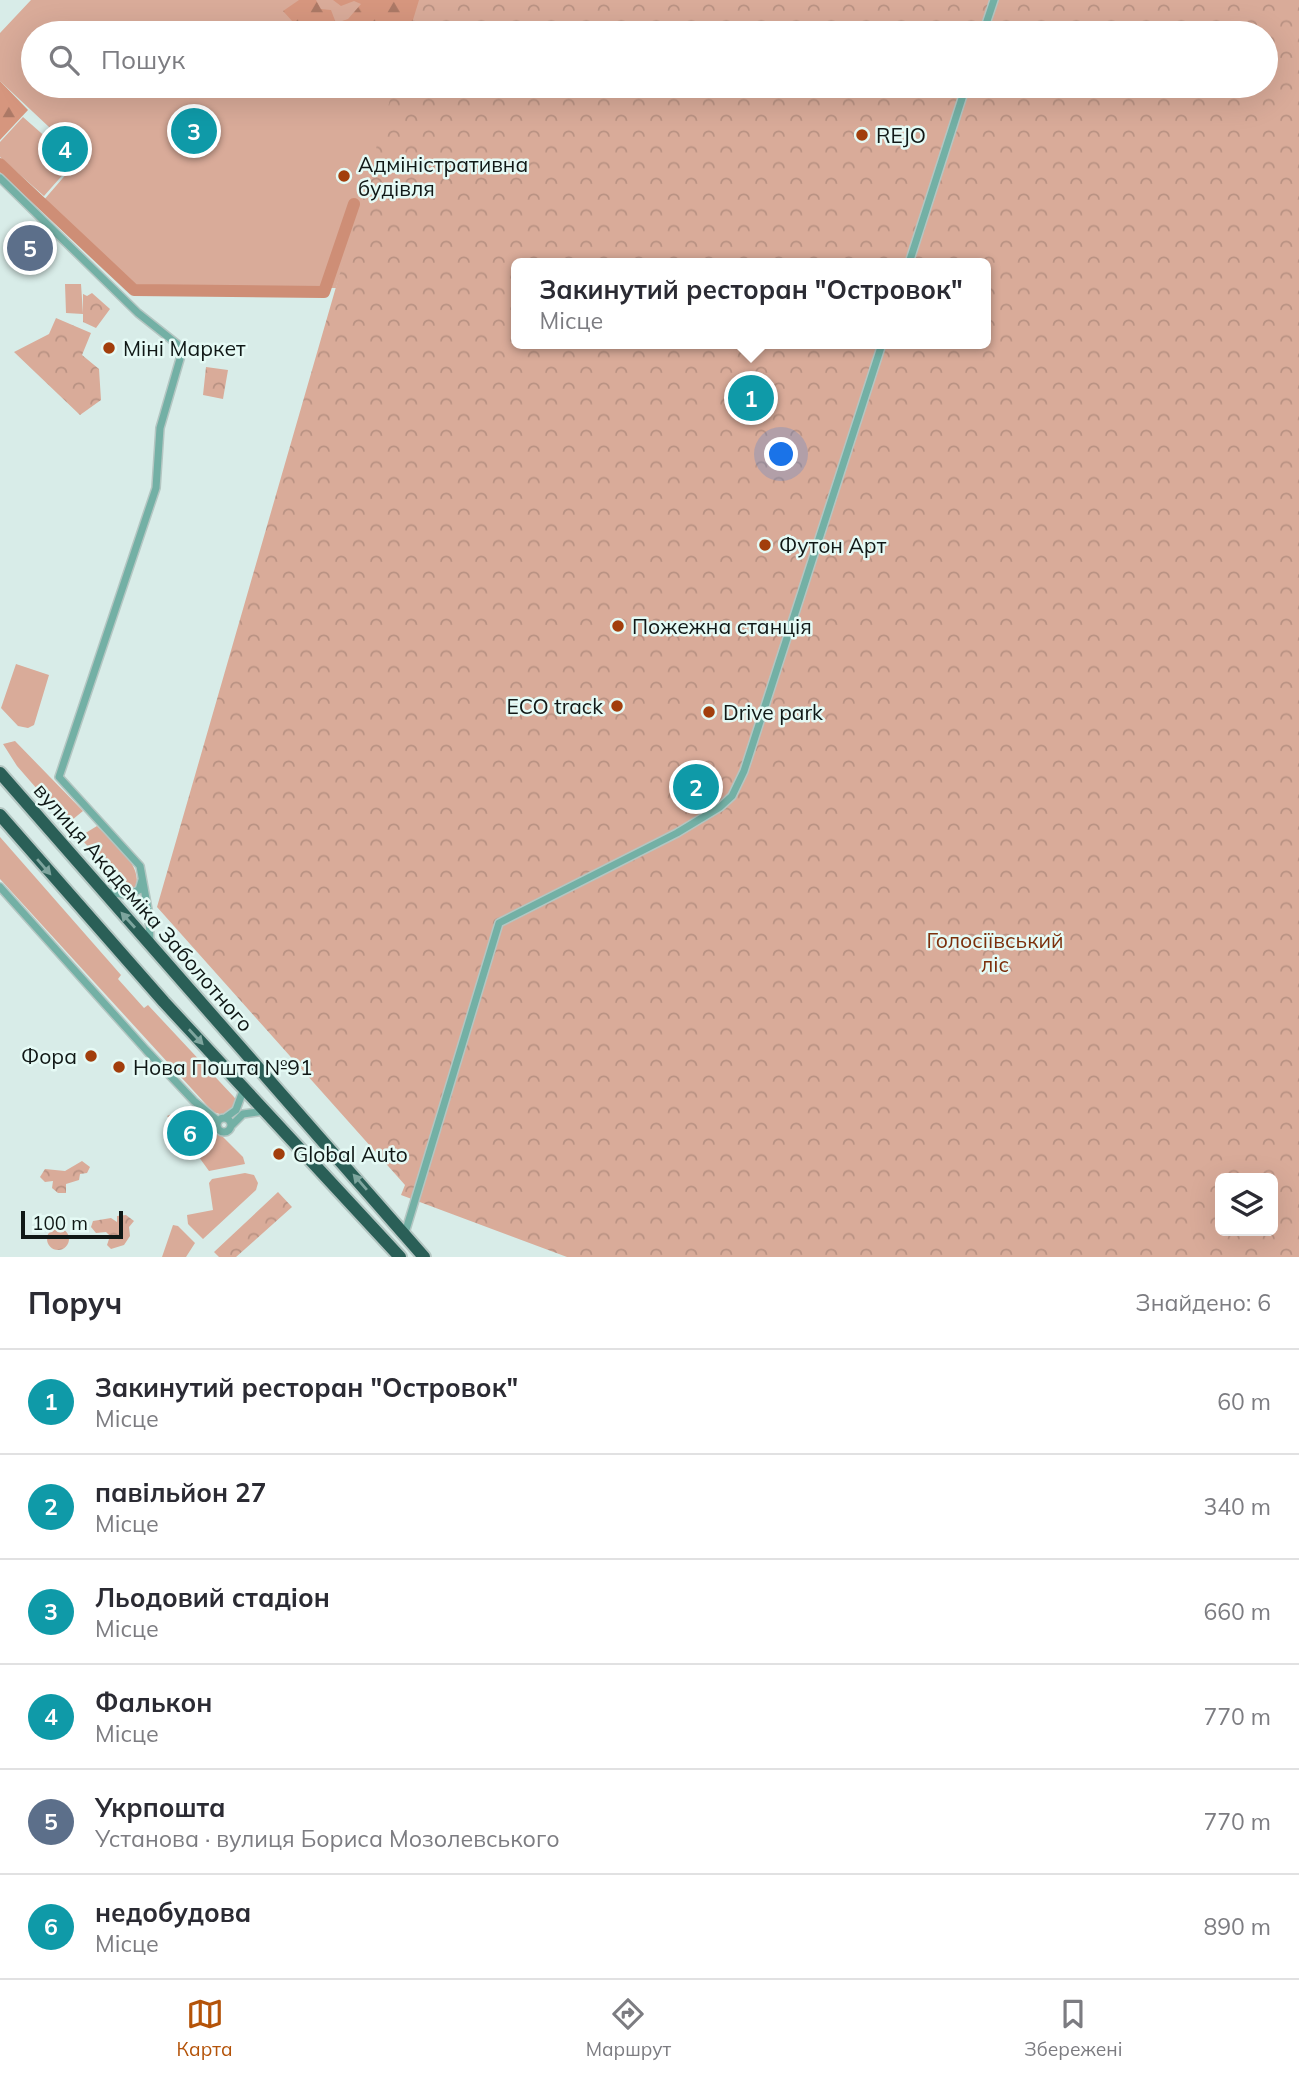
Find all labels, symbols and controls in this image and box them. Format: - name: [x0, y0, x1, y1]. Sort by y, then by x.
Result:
- search box: [21, 21, 1278, 98]
- icon: search: [45, 41, 83, 79]
- text: Пошук: [101, 43, 185, 76]
- pin: 3: [171, 105, 217, 157]
- place label: REJO: [876, 122, 926, 148]
- pin: 4: [42, 123, 88, 175]
- marker: REJO: [854, 127, 870, 143]
- place label: Адміністративна будівля: [358, 151, 528, 201]
- marker: Адміністративна будівля: [336, 168, 352, 184]
- pin: 5: [7, 222, 53, 274]
- popup: [511, 258, 991, 349]
- text: Закинутий ресторан "Островок": [539, 273, 963, 306]
- text: Місце: [539, 306, 603, 335]
- place label: Міні Маркет: [123, 335, 246, 361]
- marker: Міні Маркет: [101, 340, 117, 356]
- pin: 1: [728, 372, 774, 424]
- your location: [764, 437, 798, 471]
- place label: Футон Арт: [779, 532, 887, 558]
- marker: Футон Арт: [757, 537, 773, 553]
- place label: Пожежна станція: [632, 613, 812, 639]
- marker: Пожежна станція: [610, 618, 626, 634]
- place label: ECO track: [506, 693, 603, 719]
- marker: ECO track: [609, 698, 625, 714]
- place label: Drive park: [723, 699, 823, 725]
- marker: Drive park: [701, 704, 717, 720]
- pin: 2: [673, 761, 719, 813]
- street label: вулиця Академіка Заболотного: [29, 777, 259, 1037]
- one-way arrow: [36, 858, 52, 876]
- one-way arrow: [121, 911, 136, 928]
- park label: Голосіївський ліс: [927, 927, 1063, 977]
- one-way arrow: [188, 1028, 204, 1045]
- place label: Фора: [21, 1043, 77, 1069]
- marker: Фора: [83, 1048, 99, 1064]
- place label: Нова Пошта №91: [133, 1054, 313, 1080]
- marker: Нова Пошта №91: [111, 1059, 127, 1075]
- pin: 6: [167, 1107, 213, 1159]
- place label: Global Auto: [293, 1141, 408, 1167]
- marker: Global Auto: [271, 1146, 287, 1162]
- one-way arrow: [353, 1173, 368, 1190]
- map controls: [1215, 1173, 1278, 1236]
- button: layers: [1215, 1173, 1278, 1236]
- scale bar: [21, 1208, 122, 1240]
- text: 100 m: [32, 1211, 88, 1235]
- text: Поруч: [28, 1284, 122, 1322]
- text: Знайдено: 6: [1136, 1288, 1271, 1317]
- text: Закинутий ресторан "Островок": [95, 1371, 518, 1404]
- text: 1: [44, 1387, 58, 1416]
- text: 60 m: [1217, 1387, 1271, 1416]
- text: Місце: [95, 1404, 159, 1433]
- text: павільйон 27: [95, 1476, 266, 1509]
- text: 2: [44, 1492, 58, 1521]
- text: 340 m: [1203, 1492, 1271, 1521]
- text: Місце: [95, 1509, 159, 1538]
- text: Льодовий стадіон: [95, 1581, 330, 1614]
- text: 3: [44, 1597, 58, 1626]
- text: 660 m: [1203, 1597, 1271, 1626]
- text: Місце: [95, 1614, 159, 1643]
- text: Фалькон: [95, 1686, 212, 1719]
- text: 4: [44, 1702, 58, 1731]
- text: 770 m: [1203, 1702, 1271, 1731]
- text: Місце: [95, 1719, 159, 1748]
- text: Укрпошта: [95, 1791, 226, 1824]
- text: 5: [44, 1807, 58, 1836]
- text: 770 m: [1203, 1807, 1271, 1836]
- text: Установа · вулиця Бориса Мозолевського: [95, 1824, 560, 1853]
- text: недобудова: [95, 1896, 251, 1929]
- text: 6: [44, 1912, 58, 1941]
- text: 890 m: [1203, 1912, 1271, 1941]
- text: Місце: [95, 1929, 159, 1958]
- tab: Карта: [177, 1995, 233, 2061]
- tab: Маршрут: [586, 1995, 671, 2061]
- tab: Збережені: [1024, 1995, 1122, 2061]

